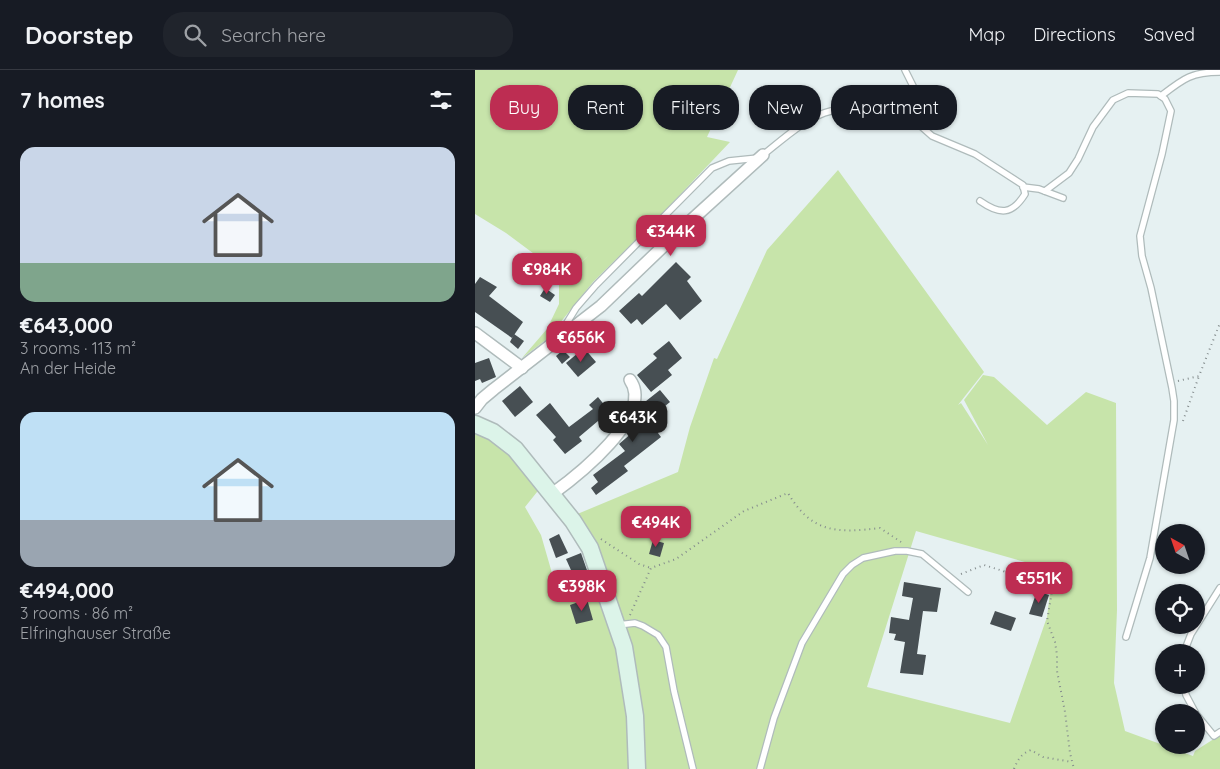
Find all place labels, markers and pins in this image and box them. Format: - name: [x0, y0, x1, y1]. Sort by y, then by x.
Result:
- pin: €344K: [636, 214, 706, 257]
- pin: €984K: [512, 252, 582, 295]
- pin: €656K: [546, 320, 616, 363]
- pin: €643K: [598, 400, 668, 443]
- pin: €494K: [621, 506, 691, 548]
- pin: €551K: [1004, 562, 1074, 604]
- pin: €398K: [547, 570, 617, 612]

